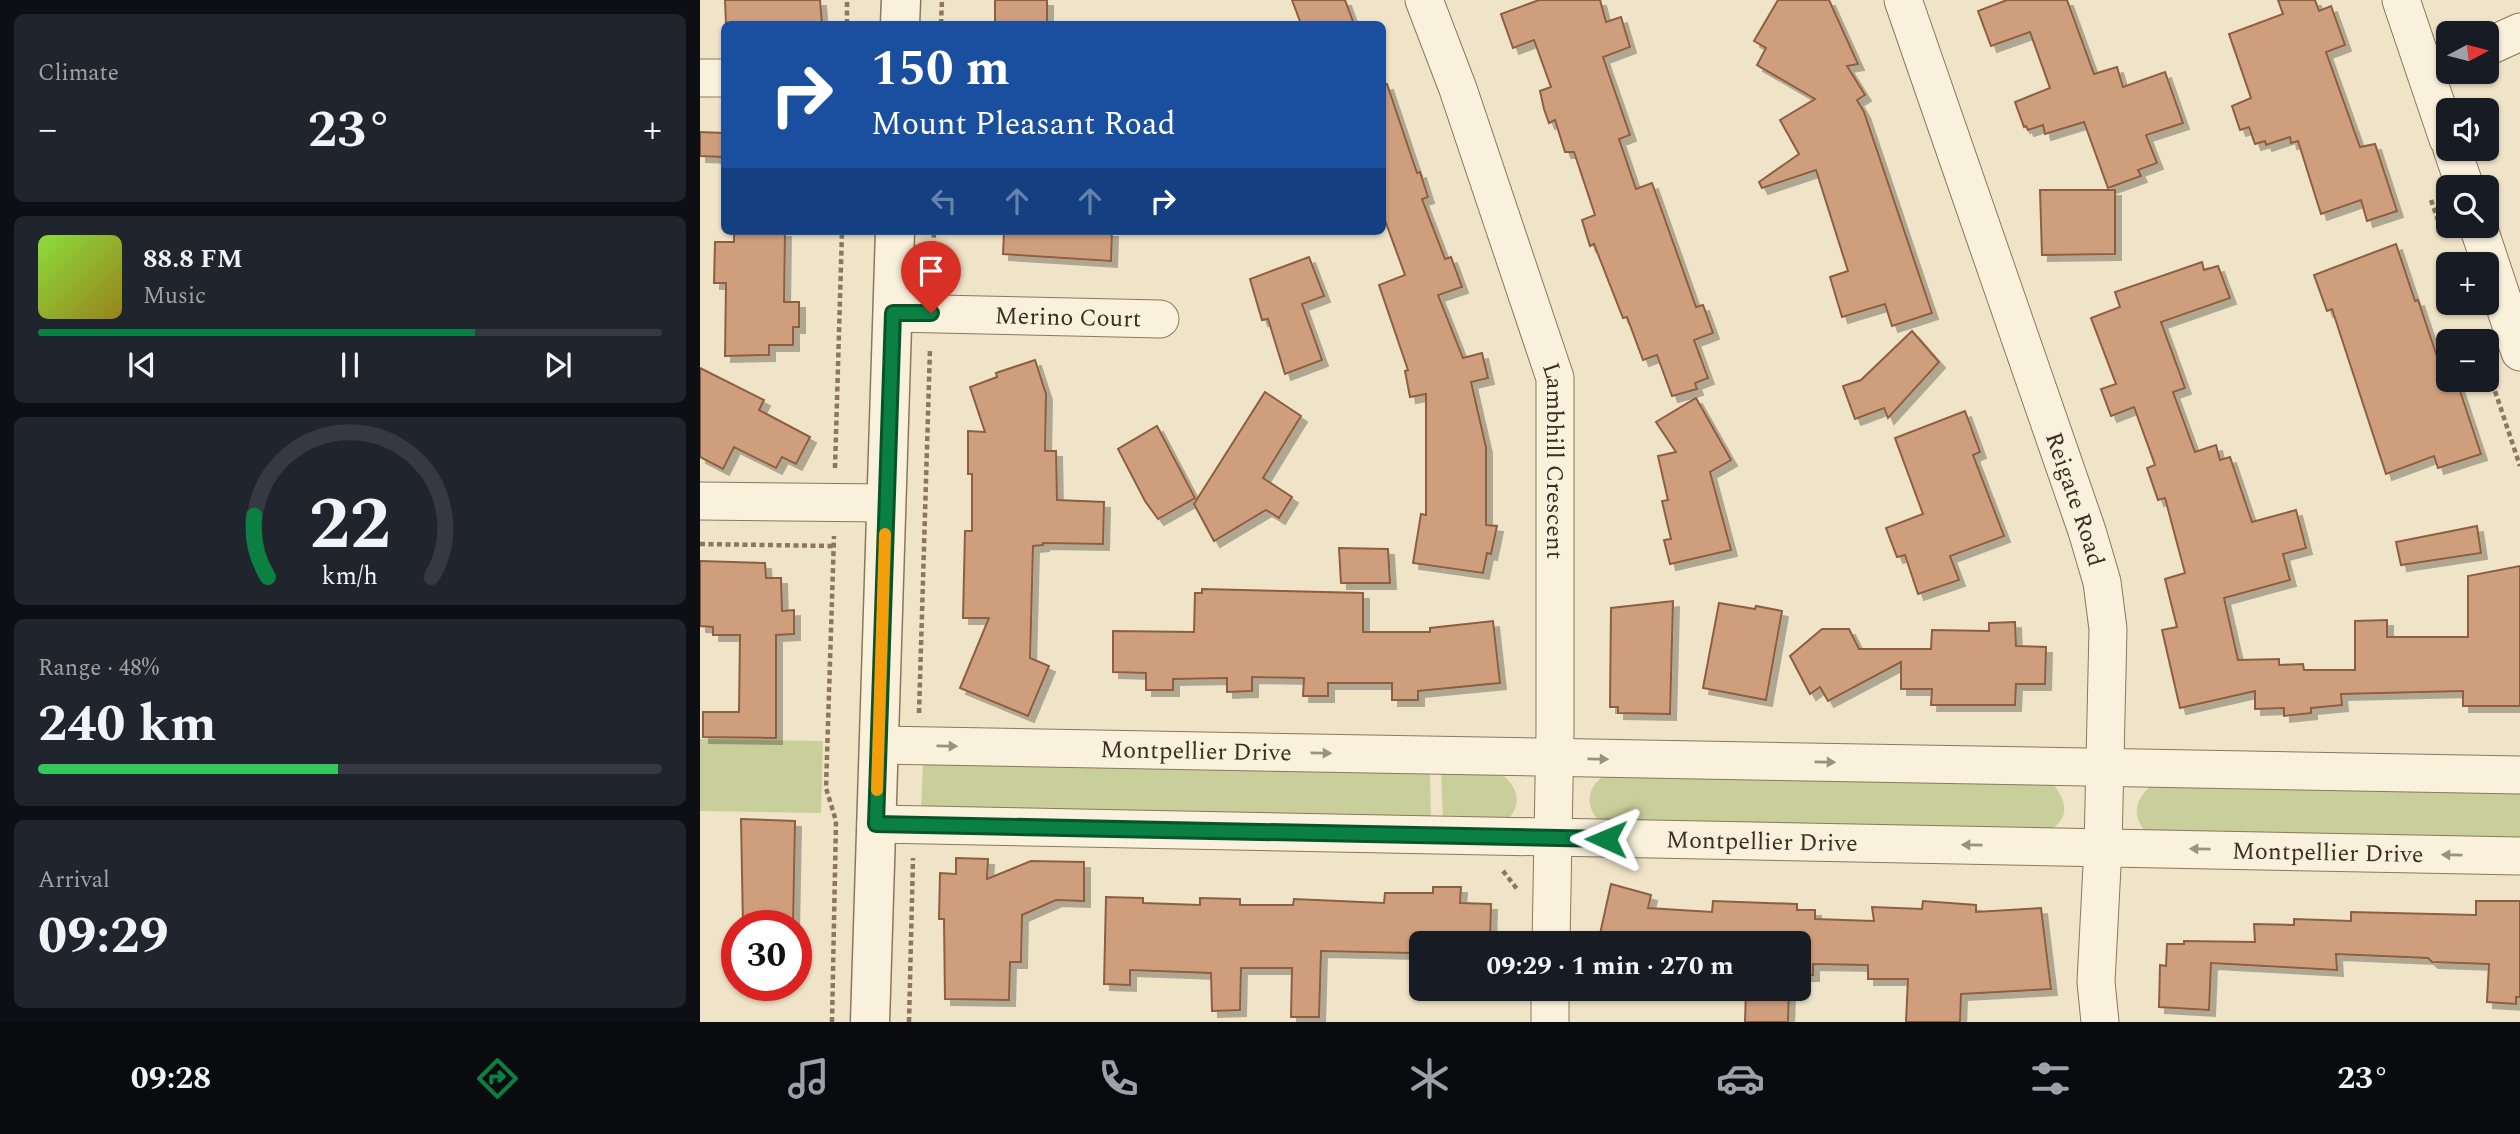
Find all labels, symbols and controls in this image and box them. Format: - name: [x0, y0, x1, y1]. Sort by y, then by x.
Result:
- north arrow: [2436, 21, 2499, 84]
- map controls: [2436, 21, 2499, 392]
- text: 150 m: [871, 32, 1010, 107]
- icon: right: [756, 49, 847, 140]
- text: Climate: [38, 56, 119, 91]
- text: 23°: [308, 91, 392, 170]
- button: sound: [2436, 98, 2499, 161]
- text: Mount Pleasant Road: [871, 100, 1176, 149]
- text: −: [38, 101, 57, 159]
- text: +: [643, 101, 662, 159]
- button: search: [2436, 175, 2499, 238]
- icon: left: [925, 182, 963, 220]
- icon: ahead: [998, 182, 1036, 220]
- icon: ahead: [1071, 182, 1109, 220]
- icon: right: [1144, 182, 1182, 220]
- text: 88.8 FM: [143, 239, 243, 279]
- pin: [901, 241, 961, 313]
- icon: arrive: [912, 252, 950, 290]
- button: +: [2436, 252, 2499, 315]
- text: Music: [143, 279, 206, 314]
- street label: Merino Court: [994, 298, 1142, 338]
- button: −: [2436, 329, 2499, 392]
- icon: previous: [123, 346, 161, 384]
- icon: pause: [331, 346, 369, 384]
- icon: next: [539, 346, 577, 384]
- street label: Lambhill Crescent: [1532, 358, 1572, 559]
- street label: Reigate Road: [2035, 427, 2113, 571]
- text: 22: [309, 470, 391, 581]
- text: km/h: [322, 558, 378, 596]
- text: Range · 48%: [38, 651, 159, 686]
- text: 240 km: [38, 685, 217, 764]
- street label: Montpellier Drive: [1100, 732, 1292, 772]
- one-way arrow: [936, 741, 958, 752]
- one-way arrow: [1311, 748, 1333, 759]
- one-way arrow: [1587, 753, 1609, 765]
- one-way arrow: [1814, 756, 1836, 768]
- position arrow: [1569, 802, 1643, 876]
- street label: Montpellier Drive: [1666, 822, 1858, 862]
- street label: Montpellier Drive: [2232, 833, 2424, 873]
- one-way arrow: [1961, 839, 1983, 851]
- one-way arrow: [2189, 843, 2211, 855]
- one-way arrow: [2441, 849, 2463, 860]
- text: Arrival: [38, 863, 110, 898]
- text: 09:29: [38, 897, 169, 976]
- speed limit sign: 30: [721, 910, 812, 1001]
- text: 09:29 · 1 min · 270 m: [1486, 946, 1734, 986]
- text: 09:28: [131, 1054, 211, 1103]
- icon: directions: [473, 1054, 522, 1103]
- icon: music: [784, 1054, 833, 1103]
- icon: phone: [1094, 1054, 1143, 1103]
- icon: climate: [1405, 1054, 1454, 1103]
- icon: car: [1716, 1054, 1765, 1103]
- icon: filters: [2026, 1054, 2075, 1103]
- text: 23°: [2337, 1054, 2389, 1103]

